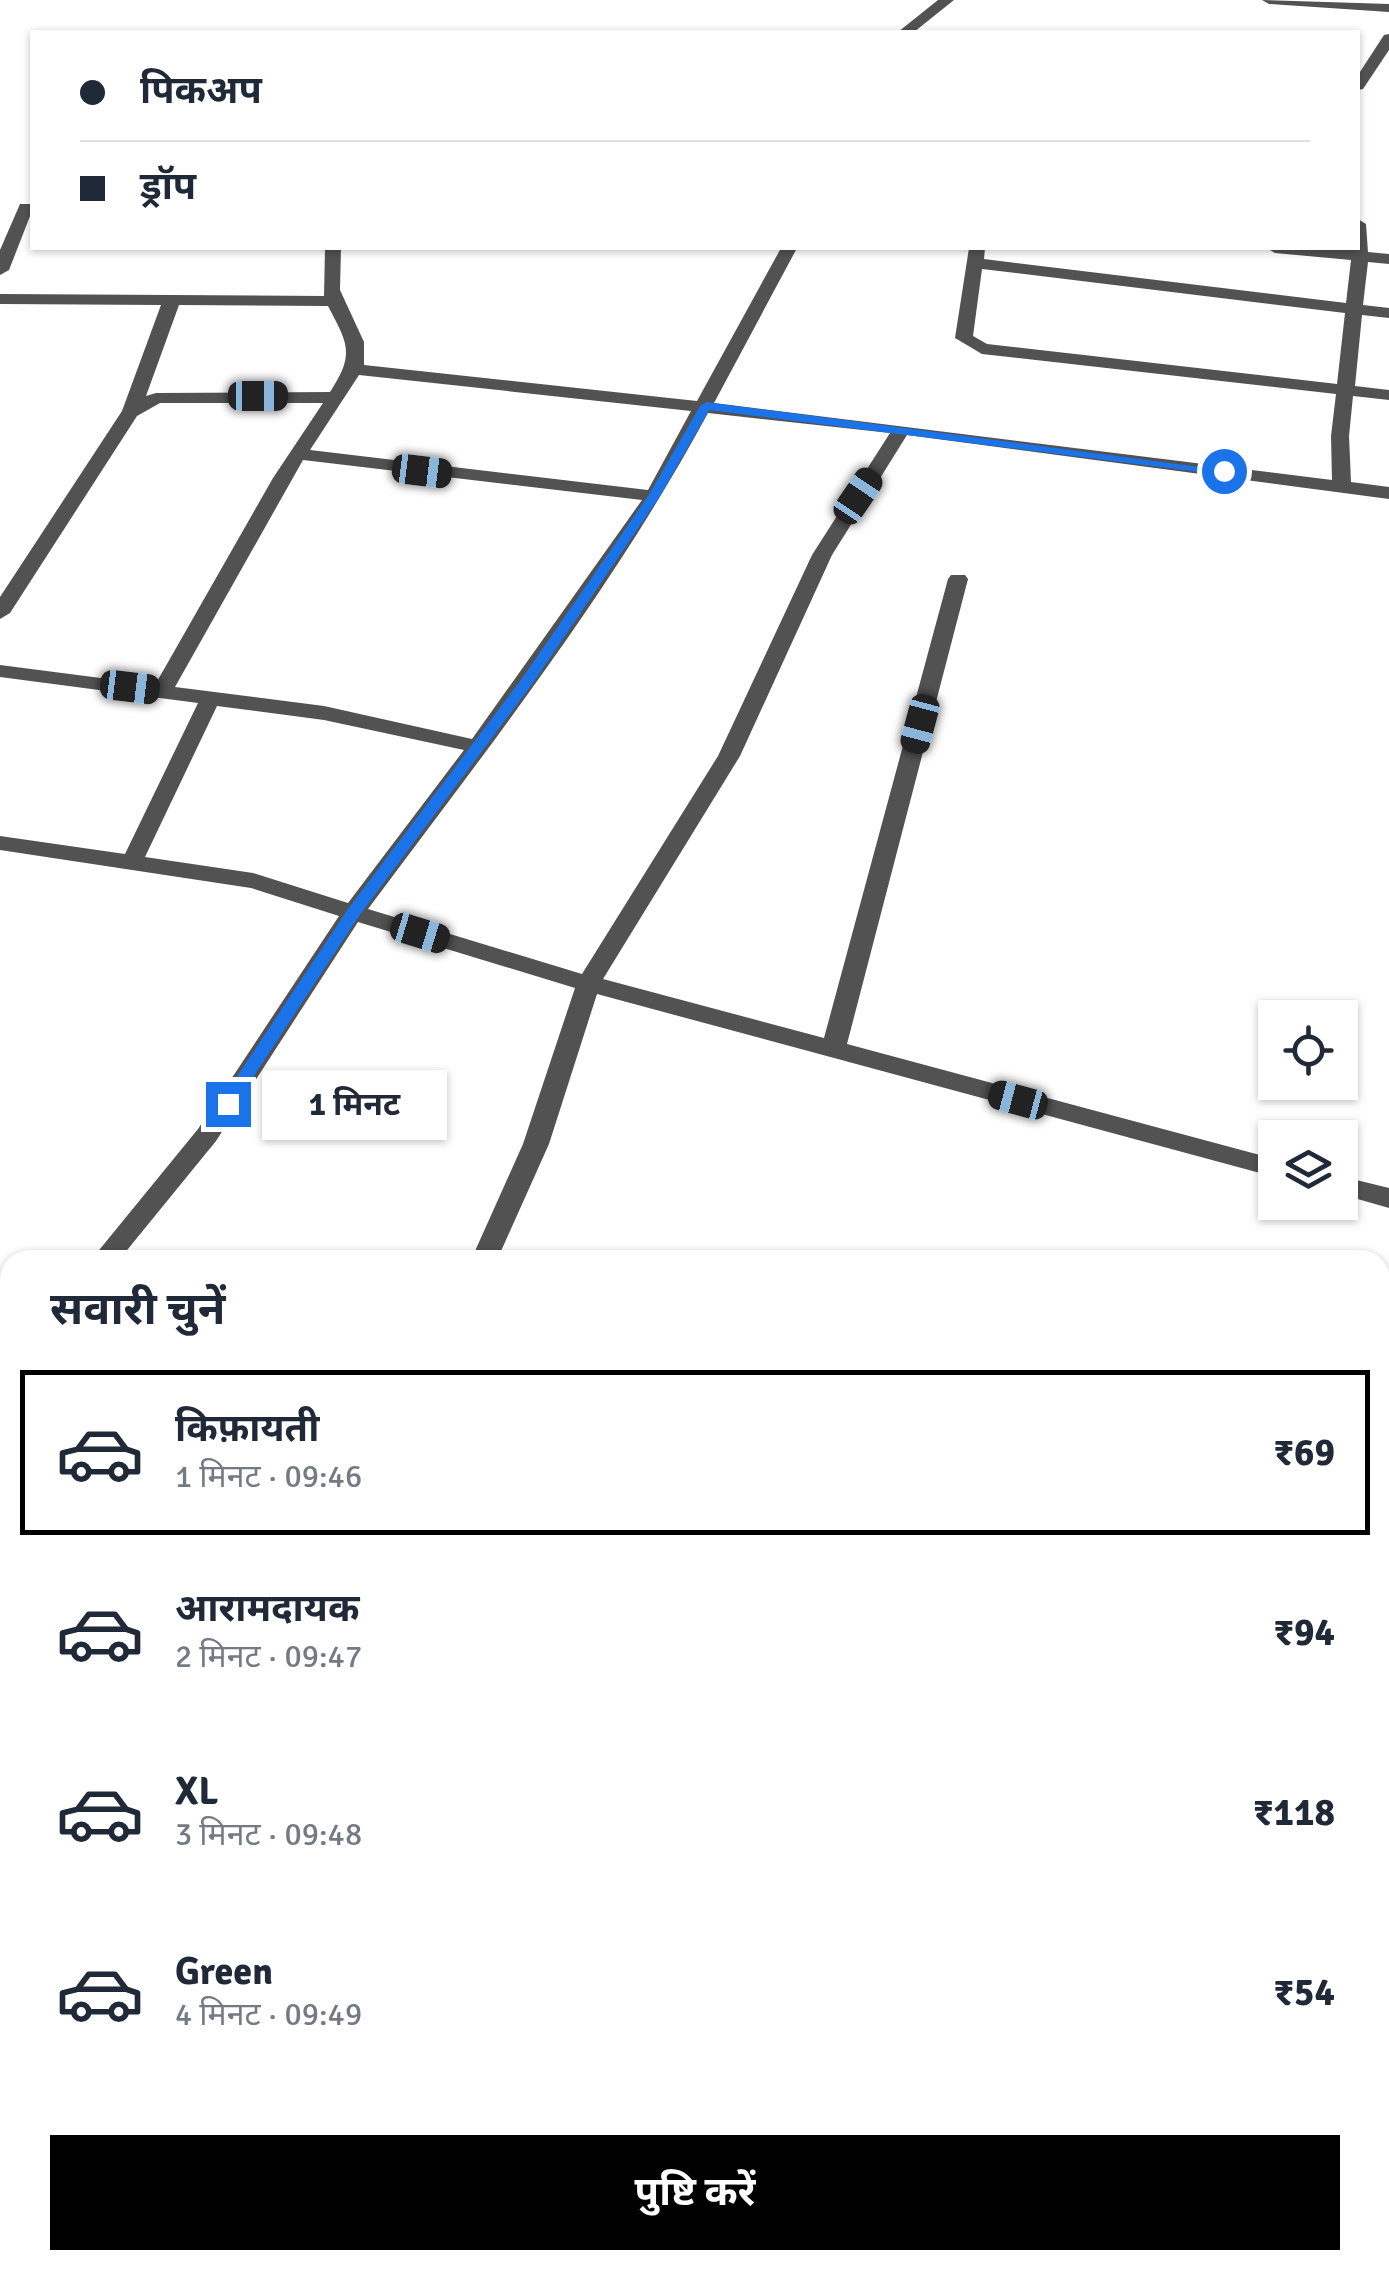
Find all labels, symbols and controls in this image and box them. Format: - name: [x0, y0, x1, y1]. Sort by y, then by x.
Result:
- text: पिकअप: [140, 67, 262, 114]
- text: ड्रॉप: [140, 163, 196, 210]
- car: [228, 381, 288, 411]
- route start: [1202, 449, 1247, 494]
- car: [390, 452, 454, 490]
- car: [829, 463, 887, 529]
- car: [98, 668, 162, 706]
- car: [898, 691, 942, 757]
- car: [387, 910, 453, 956]
- map controls: [1258, 1000, 1358, 1220]
- button: locate: [1258, 1000, 1358, 1100]
- callout: 1 मिनट: [263, 1069, 448, 1139]
- car: [985, 1078, 1051, 1122]
- route end: [206, 1082, 251, 1127]
- text: 1 मिनट: [309, 1085, 400, 1124]
- button: layers: [1258, 1120, 1358, 1220]
- text: सवारी चुनें: [50, 1282, 225, 1337]
- text: किफ़ायती: [175, 1405, 319, 1452]
- icon: car: [55, 1408, 145, 1498]
- text: ₹69: [1273, 1429, 1335, 1476]
- text: 1 मिनट · 09:46: [175, 1457, 362, 1496]
- text: आरामदायक: [175, 1585, 359, 1632]
- icon: car: [55, 1588, 145, 1678]
- text: ₹94: [1273, 1609, 1335, 1656]
- text: 2 मिनट · 09:47: [175, 1637, 362, 1676]
- icon: car: [55, 1768, 145, 1858]
- text: XL: [175, 1768, 218, 1815]
- text: ₹118: [1253, 1789, 1335, 1836]
- text: 3 मिनट · 09:48: [175, 1815, 362, 1854]
- icon: car: [55, 1948, 145, 2038]
- text: Green: [175, 1948, 273, 1995]
- text: ₹54: [1273, 1969, 1335, 2016]
- text: 4 मिनट · 09:49: [175, 1995, 362, 2034]
- button: पुष्टि करें: [50, 2135, 1340, 2250]

